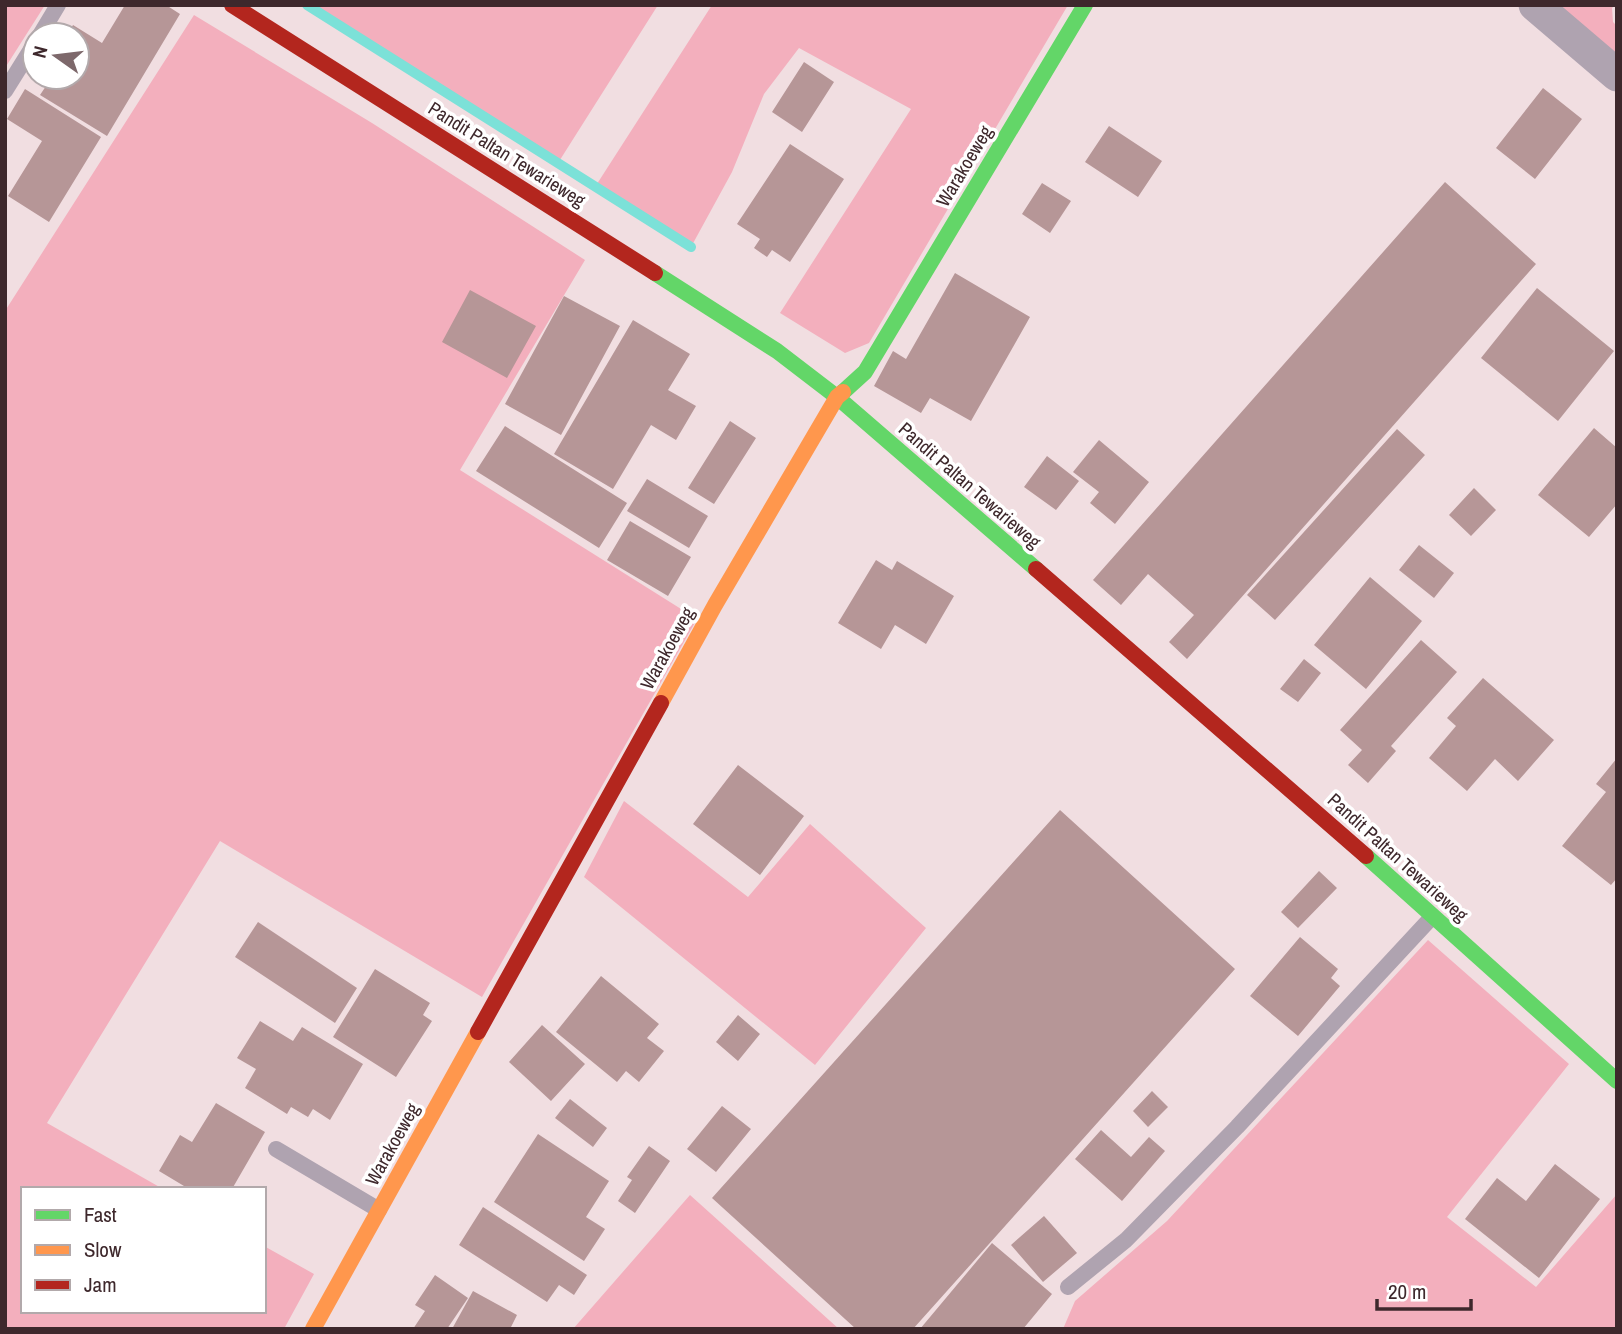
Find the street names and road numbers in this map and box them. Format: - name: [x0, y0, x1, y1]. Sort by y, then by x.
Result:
- street label: Pandit Paltan Tewarieweg: [423, 95, 591, 213]
- street label: Warakoeweg: [930, 120, 999, 211]
- street label: Pandit Paltan Tewarieweg: [893, 416, 1047, 554]
- street label: Warakoeweg: [634, 602, 700, 694]
- street label: Pandit Paltan Tewarieweg: [1322, 787, 1474, 927]
- street label: Warakoeweg: [359, 1098, 425, 1190]

